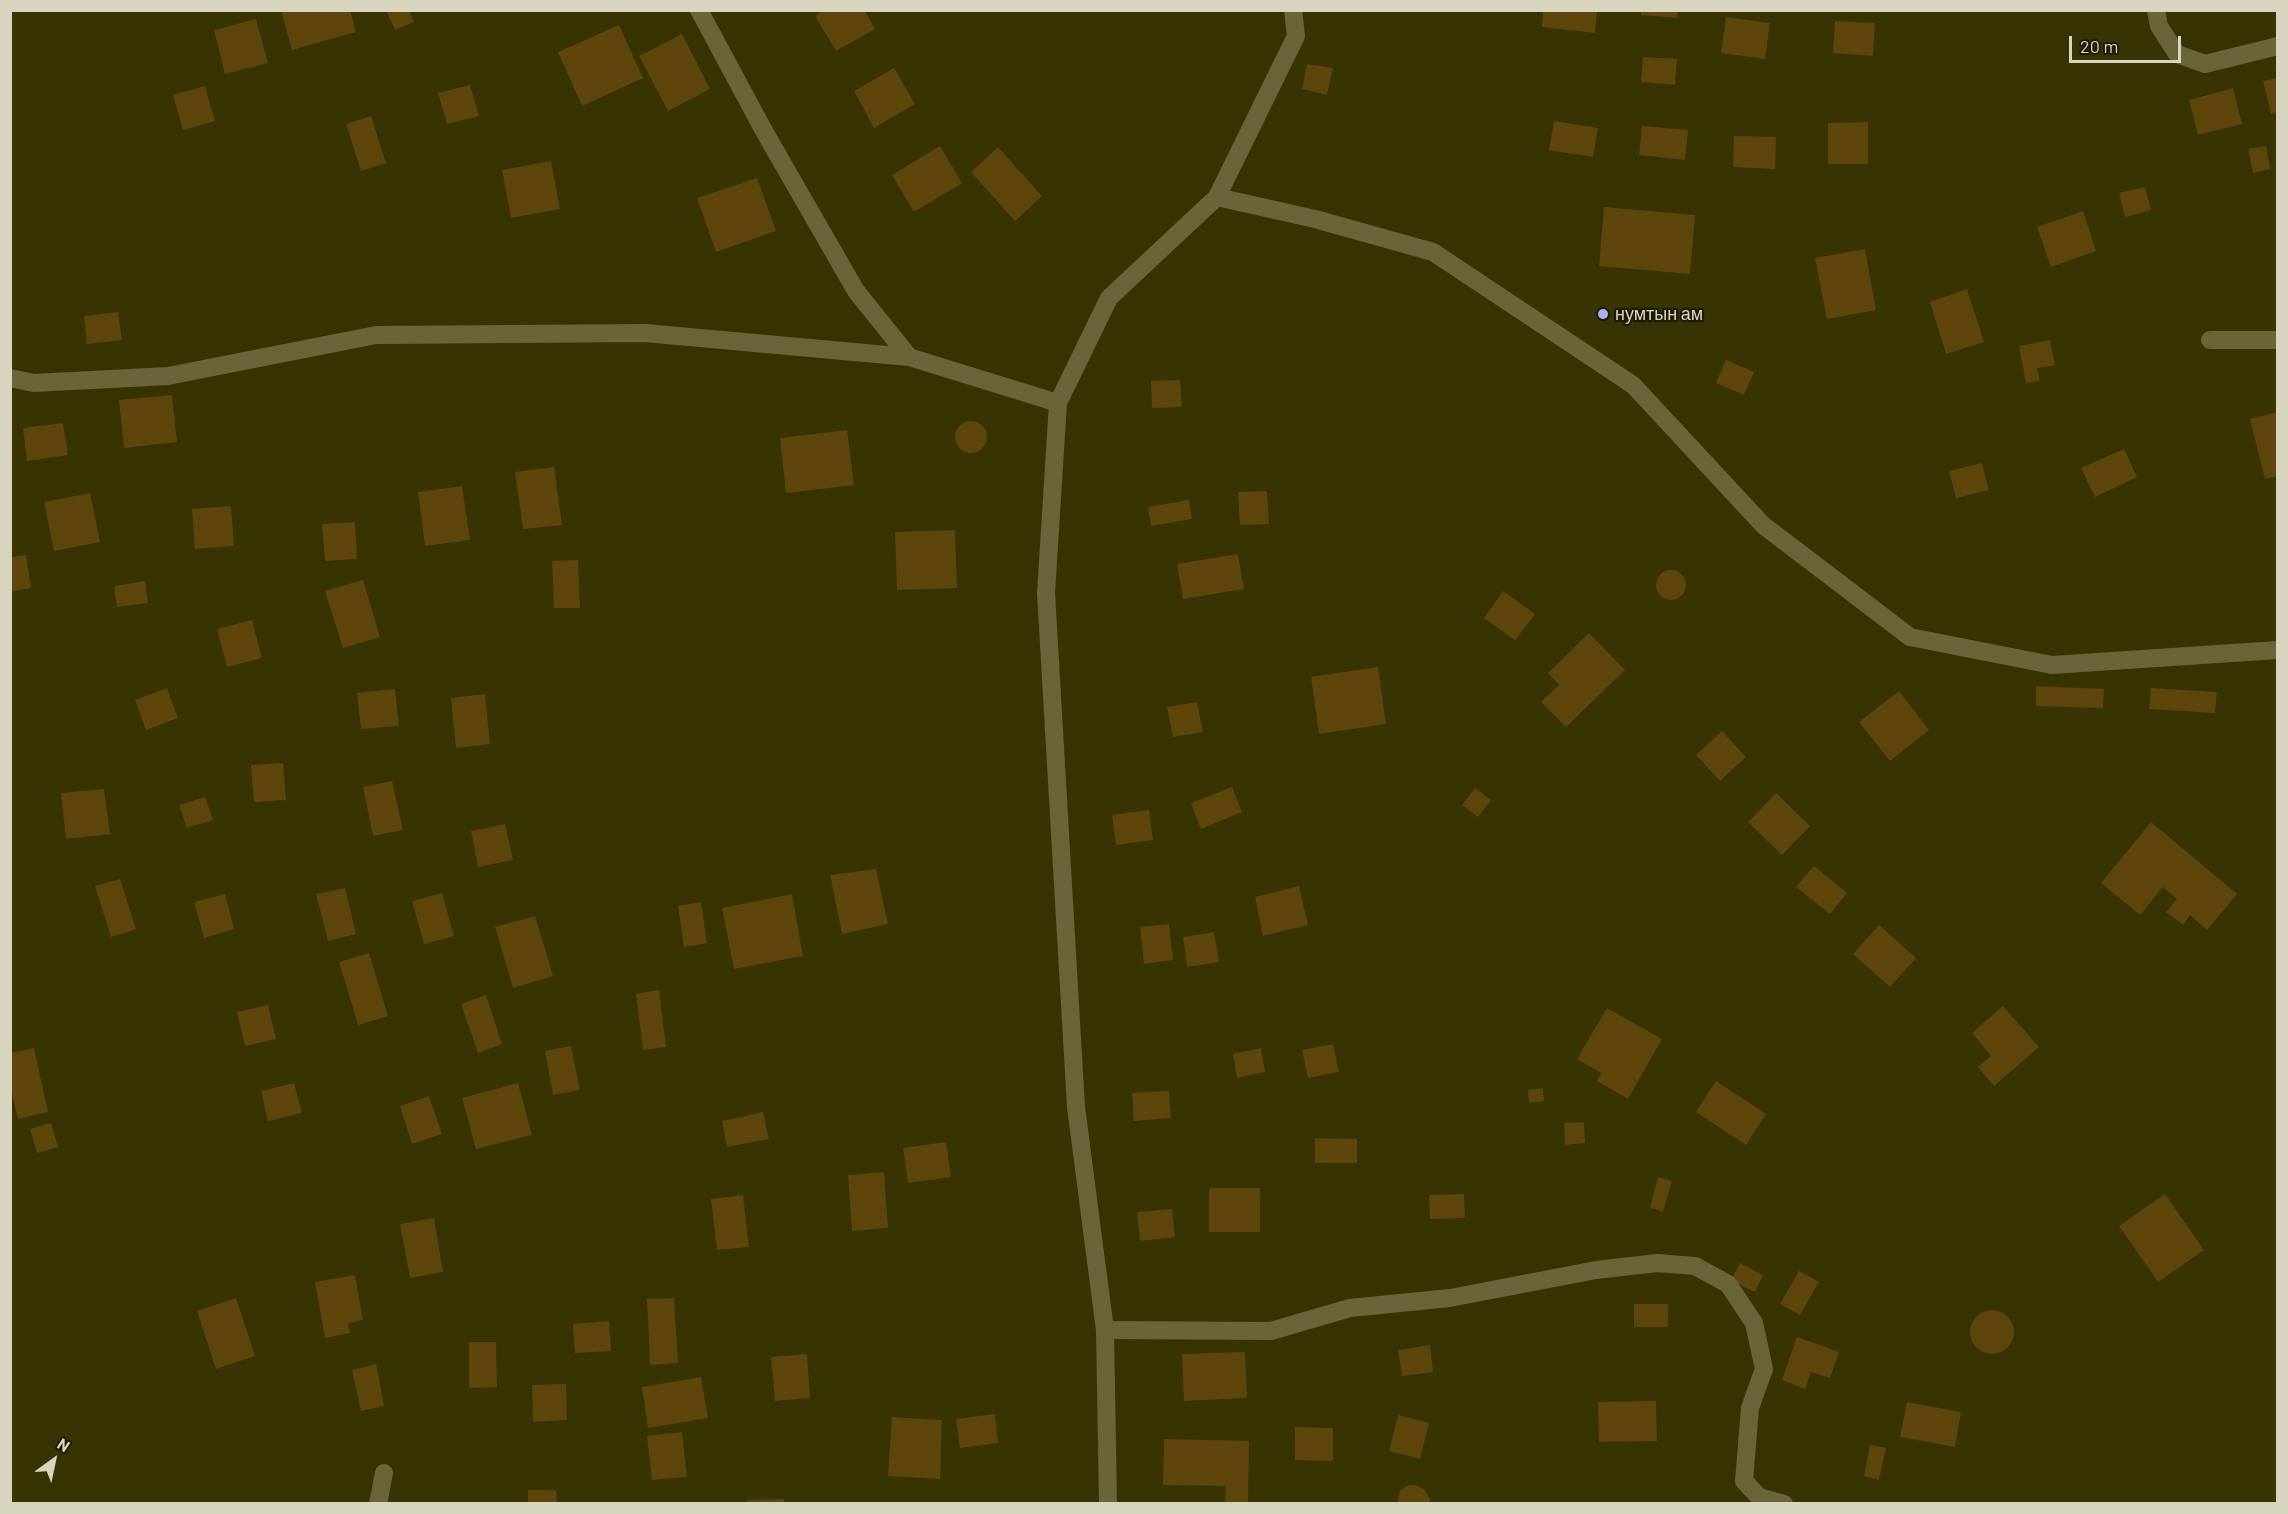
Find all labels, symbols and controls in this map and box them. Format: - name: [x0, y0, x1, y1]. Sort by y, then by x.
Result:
- scale bar: [2072, 24, 2184, 62]
- text: 20 m: [2080, 35, 2118, 57]
- place label: нумтын ам: [1615, 303, 1703, 325]
- marker: нумтын ам: [1596, 307, 1610, 321]
- north arrow: [24, 1430, 84, 1490]
- text: N: [54, 1434, 74, 1455]

